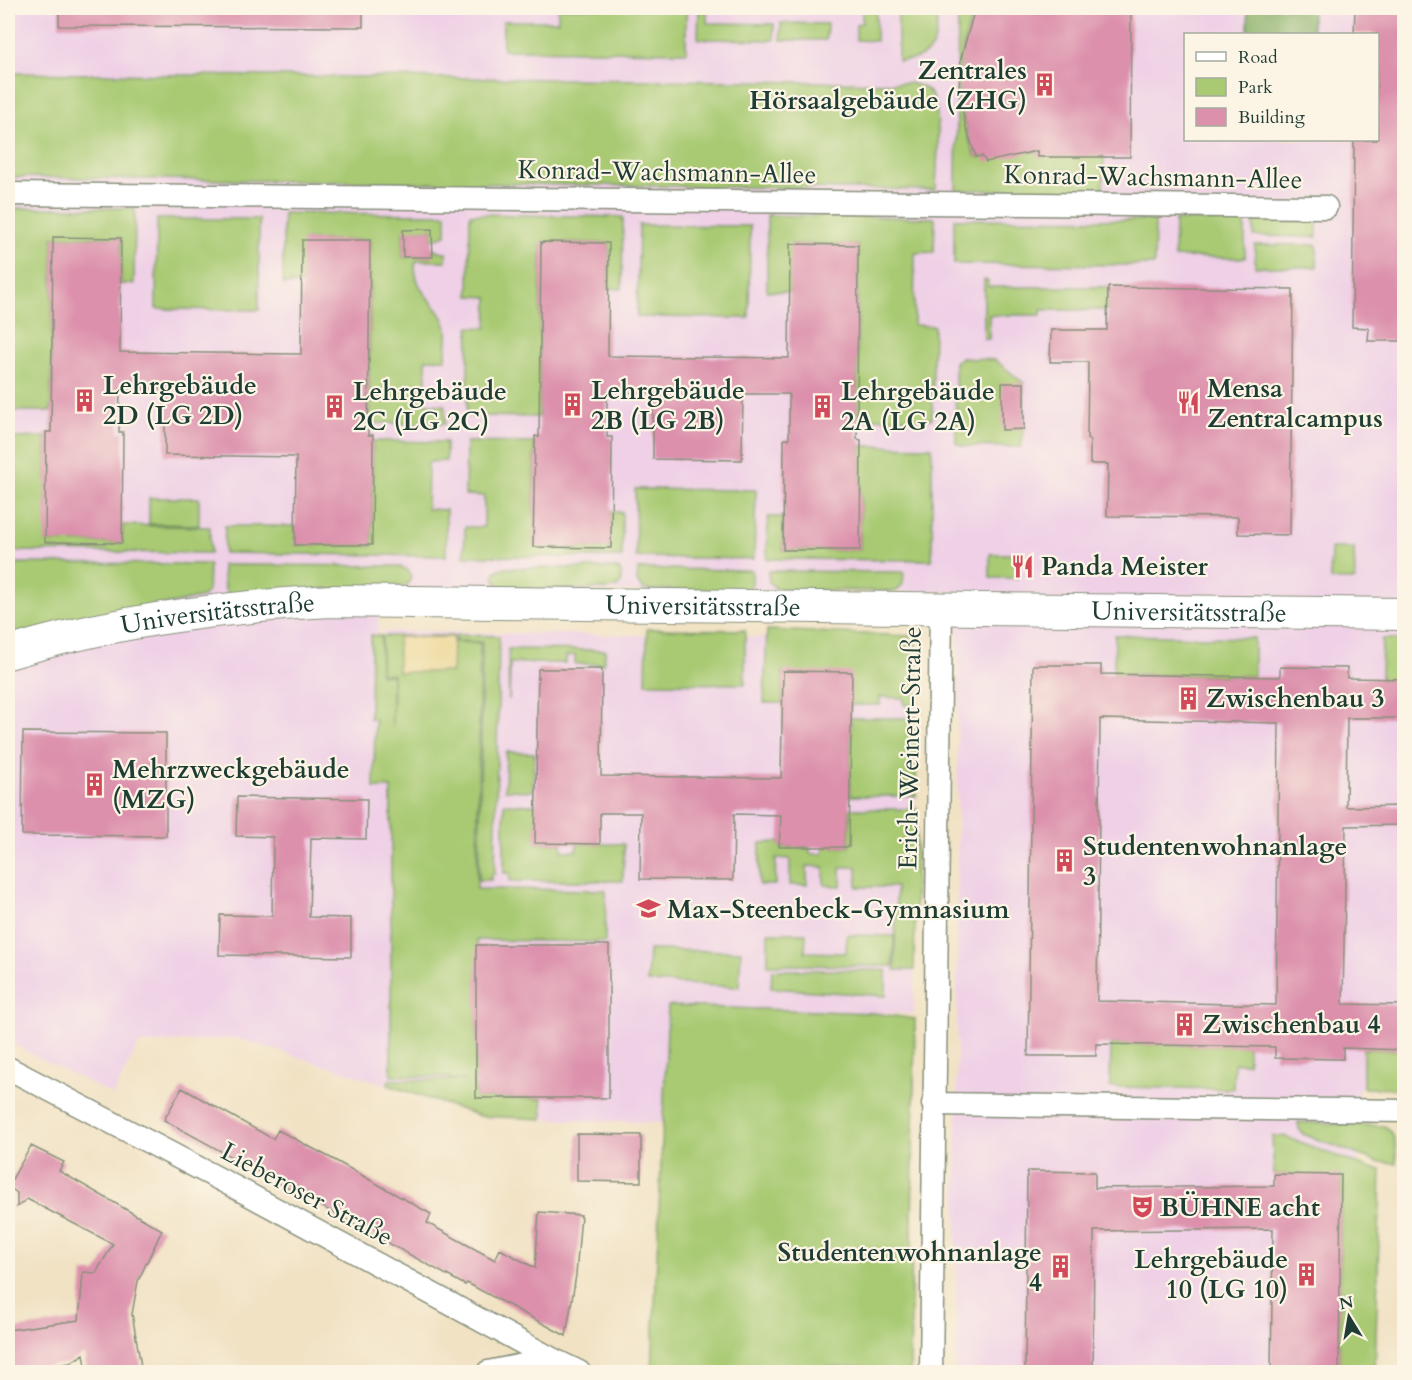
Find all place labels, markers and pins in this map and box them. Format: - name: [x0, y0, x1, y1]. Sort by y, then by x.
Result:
- place label: Zentrales Hörsaalgebäude (ZHG): [749, 53, 1027, 118]
- building icon: Zentrales Hörsaalgebäude (ZHG): [1032, 72, 1058, 98]
- place label: Lehrgebäude 2D (LG 2D): [103, 368, 257, 433]
- place label: Mensa Zentralcampus: [1207, 371, 1383, 436]
- place label: Lehrgebäude 2B (LG 2B): [591, 373, 745, 438]
- place label: Lehrgebäude 2C (LG 2C): [353, 374, 507, 439]
- place label: Lehrgebäude 2A (LG 2A): [841, 374, 995, 439]
- building icon: Lehrgebäude 2D (LG 2D): [72, 387, 98, 413]
- restaurant icon: Mensa Zentralcampus: [1176, 390, 1202, 416]
- building icon: Lehrgebäude 2B (LG 2B): [560, 392, 586, 418]
- building icon: Lehrgebäude 2C (LG 2C): [322, 393, 348, 419]
- building icon: Lehrgebäude 2A (LG 2A): [810, 393, 836, 419]
- place label: Panda Meister: [1041, 549, 1209, 584]
- restaurant icon: Panda Meister: [1010, 553, 1036, 579]
- place label: Zwischenbau 3: [1206, 681, 1385, 716]
- building icon: Zwischenbau 3: [1175, 685, 1201, 711]
- place label: Mehrzweckgebäude (MZG): [112, 752, 350, 817]
- building icon: Mehrzweckgebäude (MZG): [81, 771, 107, 797]
- place label: Studentenwohnanlage 3: [1083, 829, 1347, 894]
- building icon: Studentenwohnanlage 3: [1052, 848, 1078, 874]
- place label: Max-Steenbeck-Gymnasium: [667, 892, 1010, 927]
- school or university icon: Max-Steenbeck-Gymnasium: [636, 896, 662, 922]
- place label: Zwischenbau 4: [1202, 1007, 1381, 1042]
- building icon: Zwischenbau 4: [1171, 1011, 1197, 1037]
- place label: BÜHNE acht: [1160, 1190, 1320, 1225]
- theatre icon: BÜHNE acht: [1129, 1194, 1155, 1220]
- place label: Studentenwohnanlage 4: [778, 1235, 1042, 1300]
- place label: Lehrgebäude 10 (LG 10): [1134, 1242, 1288, 1307]
- building icon: Studentenwohnanlage 4: [1047, 1254, 1073, 1280]
- building icon: Lehrgebäude 10 (LG 10): [1293, 1261, 1319, 1287]

